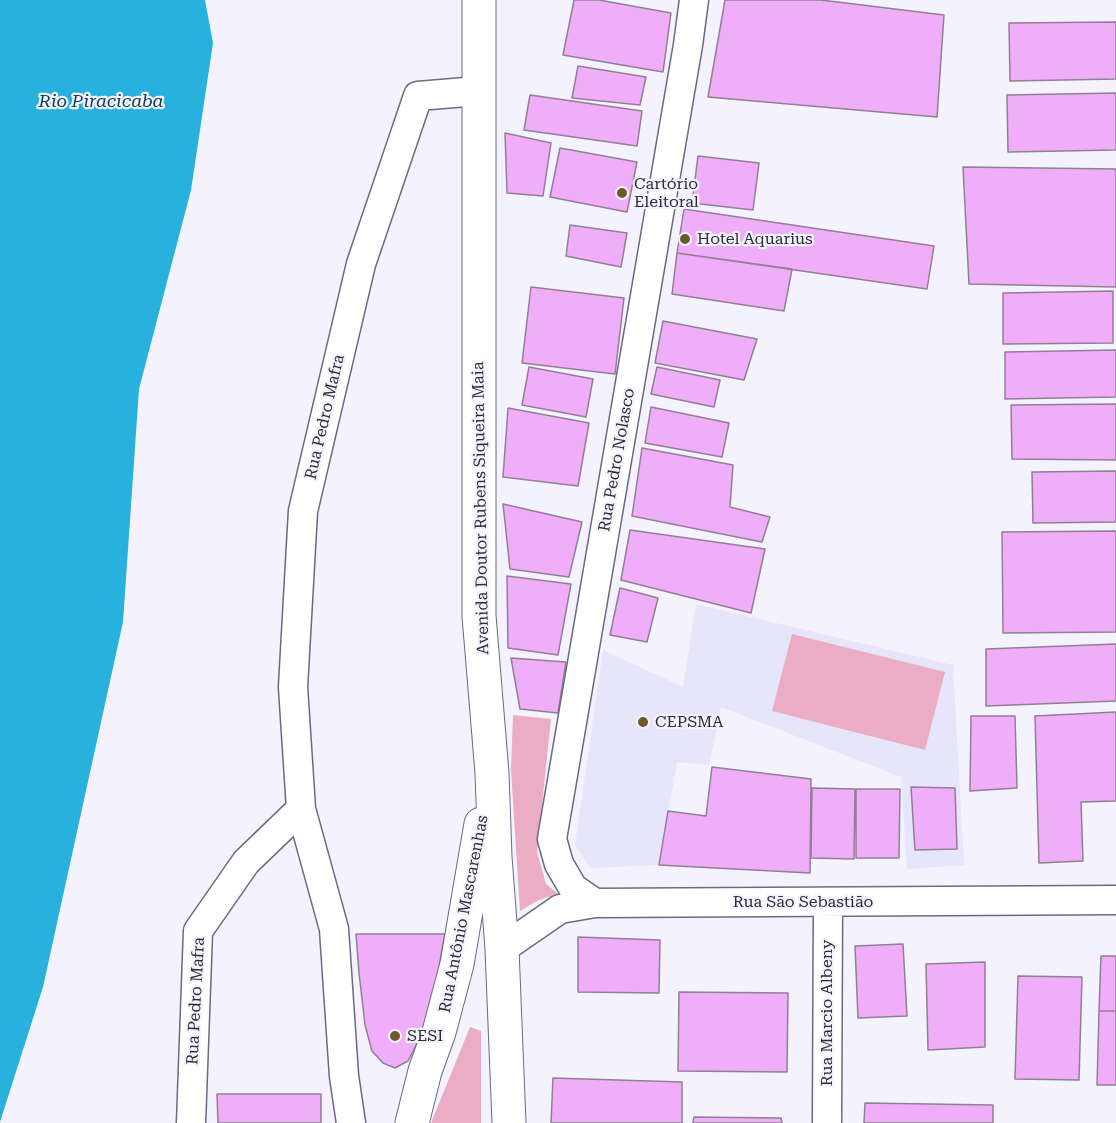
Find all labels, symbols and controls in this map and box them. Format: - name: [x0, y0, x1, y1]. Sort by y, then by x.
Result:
- water label: Rio Piracicaba: [39, 91, 163, 113]
- place label: Cartório Eleitoral: [634, 174, 699, 212]
- marker: Cartório Eleitoral: [615, 186, 629, 200]
- place label: Hotel Aquarius: [697, 229, 813, 249]
- marker: Hotel Aquarius: [678, 232, 692, 246]
- street label: Rua Pedro Mafra: [301, 353, 349, 481]
- street label: Avenida Doutor Rubens Siqueira Maia: [469, 361, 493, 655]
- street label: Rua Pedro Nolasco: [595, 387, 639, 533]
- place label: CEPSMA: [655, 712, 724, 732]
- marker: CEPSMA: [636, 715, 650, 729]
- street label: Rua Antônio Mascarenhas: [435, 814, 493, 1014]
- street label: Rua São Sebastião: [733, 892, 873, 912]
- street label: Rua Pedro Mafra: [183, 937, 209, 1065]
- street label: Rua Marcio Albeny: [817, 940, 837, 1086]
- place label: SESI: [407, 1026, 443, 1046]
- marker: SESI: [388, 1029, 402, 1043]

